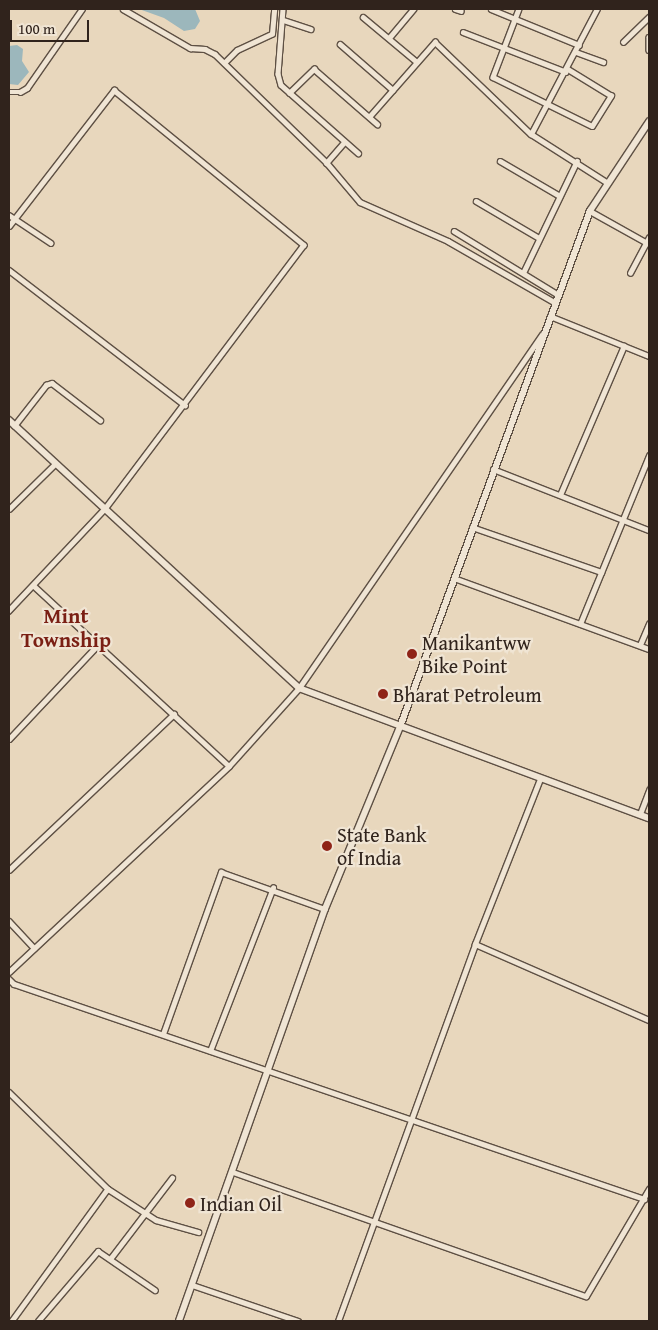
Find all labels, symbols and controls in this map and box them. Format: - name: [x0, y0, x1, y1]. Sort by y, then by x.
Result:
- scale bar: [12, 10, 91, 42]
- text: 100 m: [18, 18, 55, 39]
- district label: Mint Township: [21, 603, 111, 653]
- place label: Manikantww Bike Point: [422, 630, 531, 677]
- marker: Manikantww Bike Point: [406, 648, 418, 660]
- place label: Bharat Petroleum: [393, 682, 541, 706]
- marker: Bharat Petroleum: [377, 688, 389, 700]
- place label: State Bank of India: [337, 822, 426, 869]
- marker: State Bank of India: [321, 840, 333, 852]
- place label: Indian Oil: [200, 1191, 282, 1215]
- marker: Indian Oil: [184, 1197, 196, 1209]

